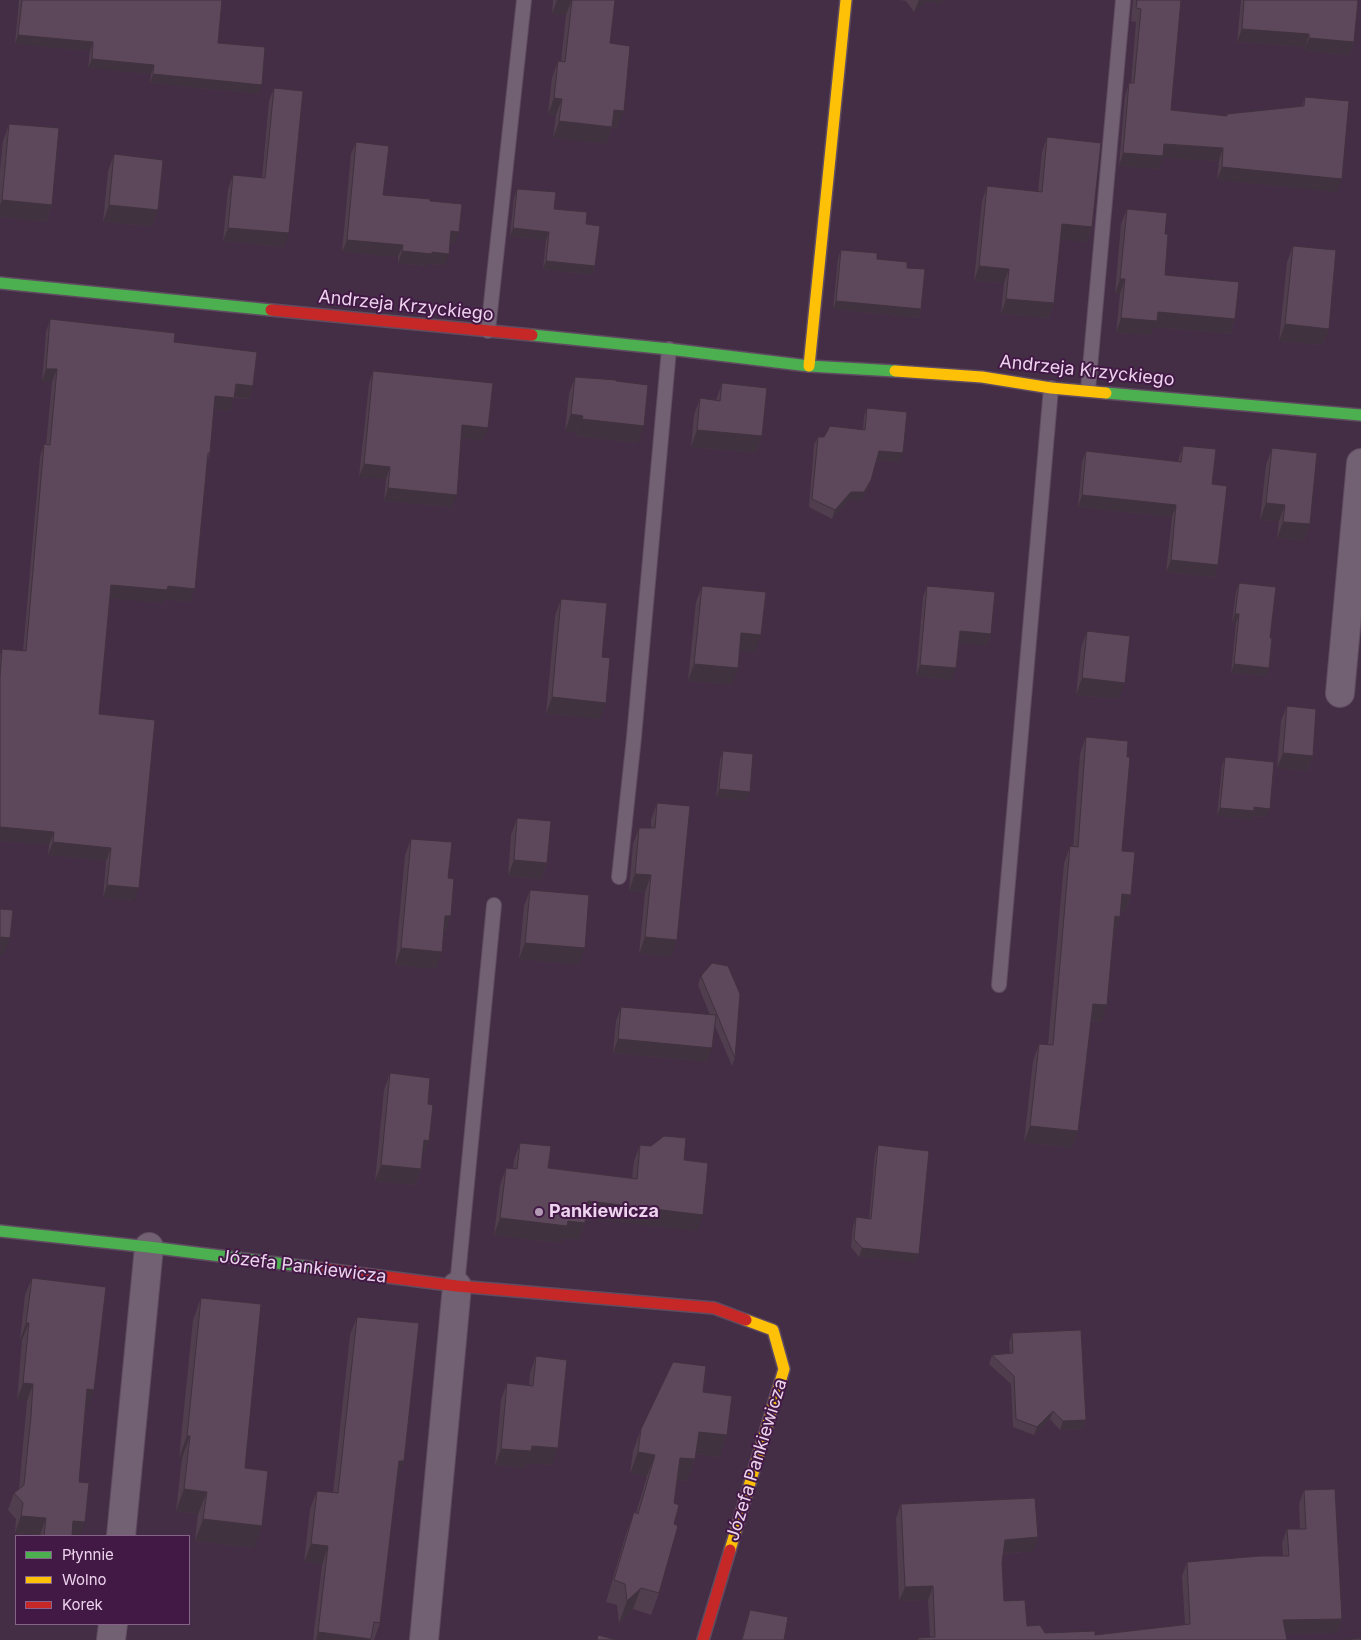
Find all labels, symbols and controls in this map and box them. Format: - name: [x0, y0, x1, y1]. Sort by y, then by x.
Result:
- street label: Andrzeja Krzyckiego: [317, 286, 495, 326]
- street label: Andrzeja Krzyckiego: [998, 351, 1176, 391]
- place label: Pankiewicza: [549, 1201, 659, 1223]
- marker: Pankiewicza: [533, 1206, 545, 1218]
- street label: Józefa Pankiewicza: [218, 1246, 388, 1288]
- street label: Józefa Pankiewicza: [722, 1376, 792, 1544]
- legend: [15, 1535, 190, 1625]
- text: Płynnie: [62, 1545, 114, 1564]
- text: Wolno: [62, 1570, 107, 1589]
- text: Korek: [62, 1595, 103, 1614]

